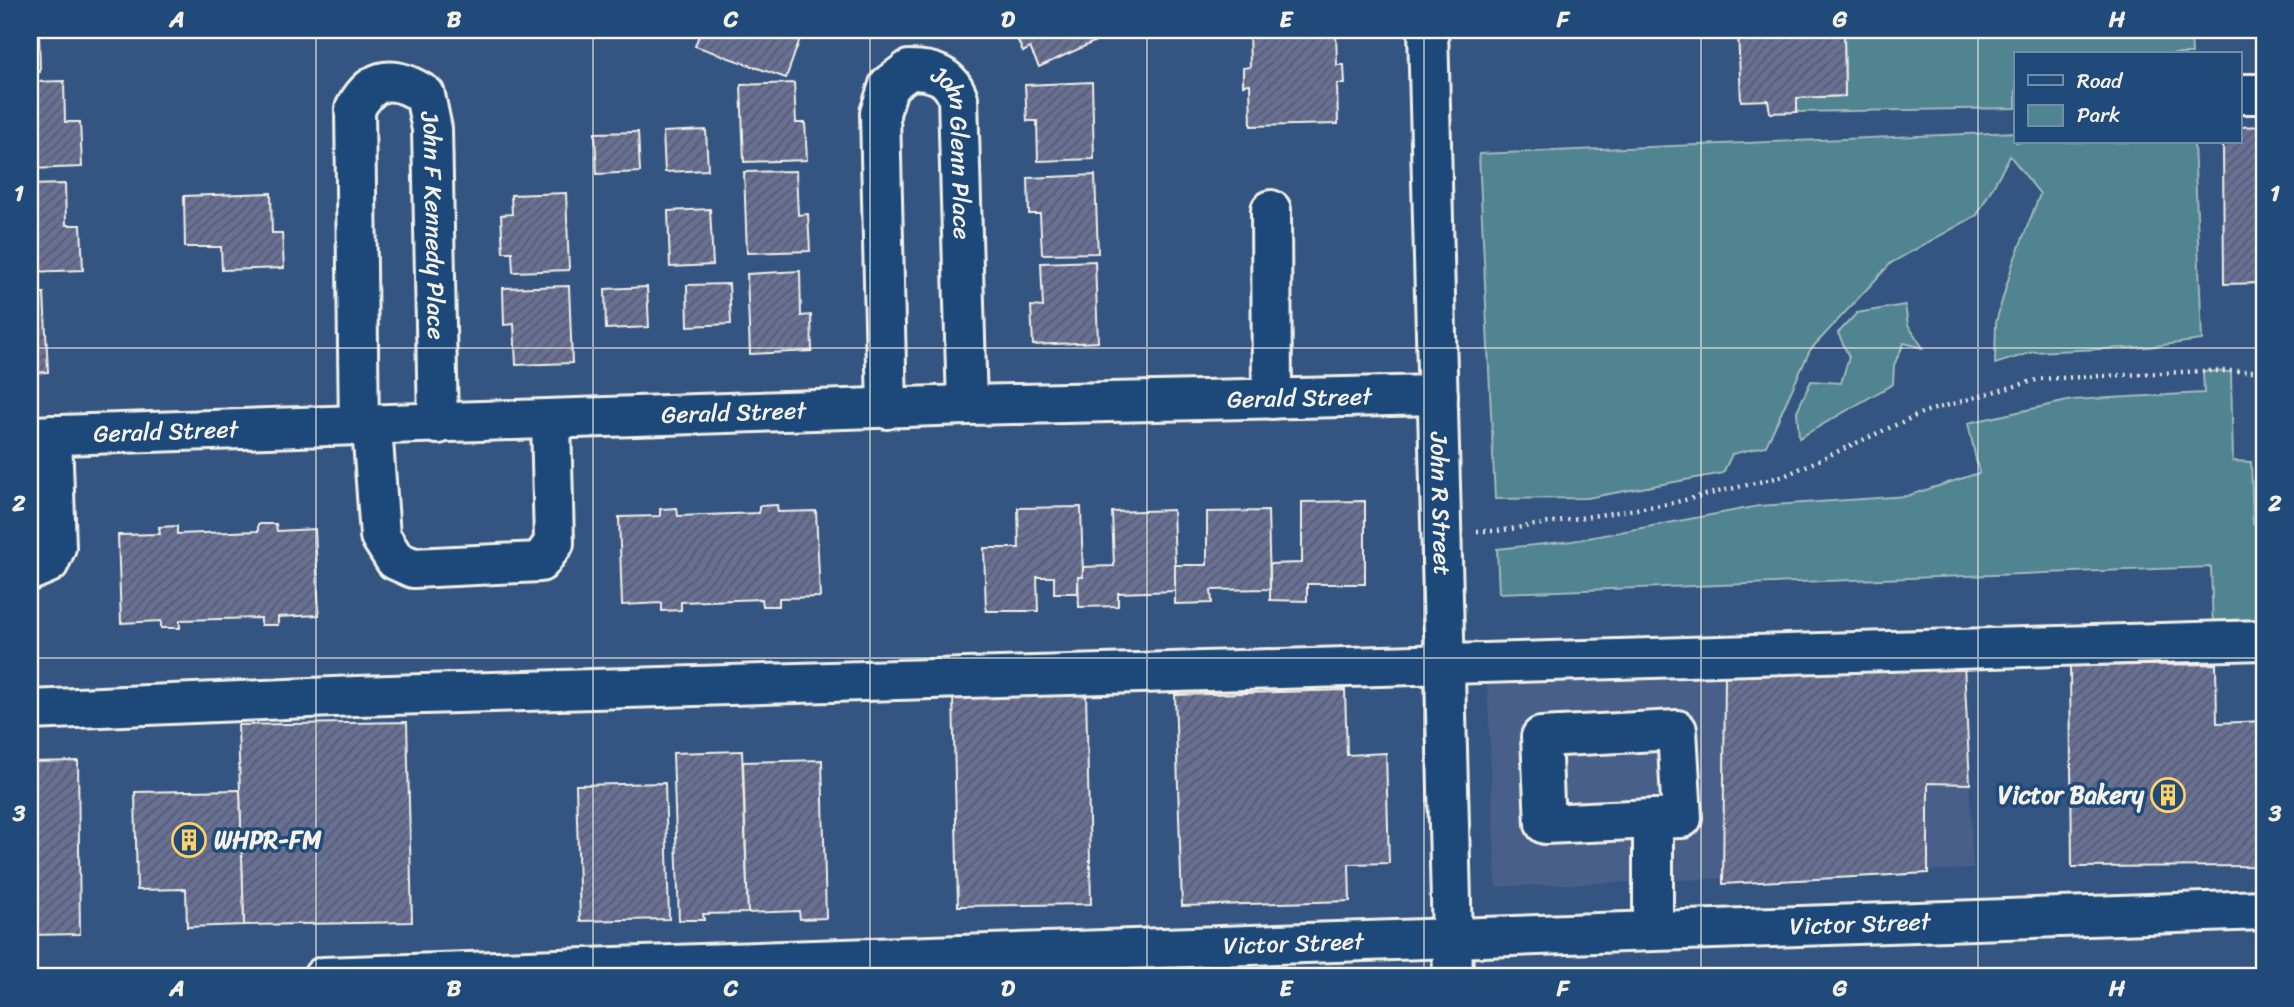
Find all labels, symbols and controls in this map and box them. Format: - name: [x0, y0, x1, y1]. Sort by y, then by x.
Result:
- text: A: [168, 0, 185, 40]
- text: B: [447, 0, 462, 40]
- text: C: [723, 0, 739, 40]
- text: D: [1001, 0, 1016, 40]
- text: E: [1280, 0, 1295, 40]
- text: F: [1556, 0, 1571, 40]
- text: G: [1832, 0, 1848, 40]
- text: H: [2108, 0, 2126, 40]
- legend: [2014, 52, 2242, 144]
- street label: John Glenn Place: [924, 53, 983, 240]
- text: Road: [2077, 62, 2124, 100]
- text: Park: [2077, 96, 2120, 134]
- street label: John F Kennedy Place: [408, 106, 457, 340]
- text: 1: [14, 173, 24, 214]
- text: 1: [2270, 173, 2280, 214]
- street label: Gerald Street: [1227, 375, 1374, 420]
- street label: Gerald Street: [661, 389, 808, 436]
- street label: Gerald Street: [93, 408, 240, 455]
- street label: John R Street: [1418, 431, 1463, 576]
- text: 2: [11, 483, 26, 524]
- text: 2: [2267, 483, 2282, 524]
- place label: Victor Bakery: [1998, 774, 2145, 816]
- building icon: Victor Bakery: [2149, 776, 2187, 814]
- text: 3: [12, 793, 26, 834]
- text: 3: [2268, 793, 2282, 834]
- place label: WHPR-FM: [214, 819, 322, 861]
- building icon: WHPR-FM: [170, 821, 208, 859]
- street label: Victor Street: [1789, 900, 1932, 947]
- street label: Victor Street: [1222, 920, 1366, 967]
- text: A: [168, 968, 185, 1007]
- text: B: [447, 968, 462, 1007]
- text: C: [723, 968, 739, 1007]
- text: D: [1001, 968, 1016, 1007]
- text: E: [1280, 968, 1295, 1007]
- text: F: [1556, 968, 1571, 1007]
- text: G: [1832, 968, 1848, 1007]
- text: H: [2108, 968, 2126, 1007]

